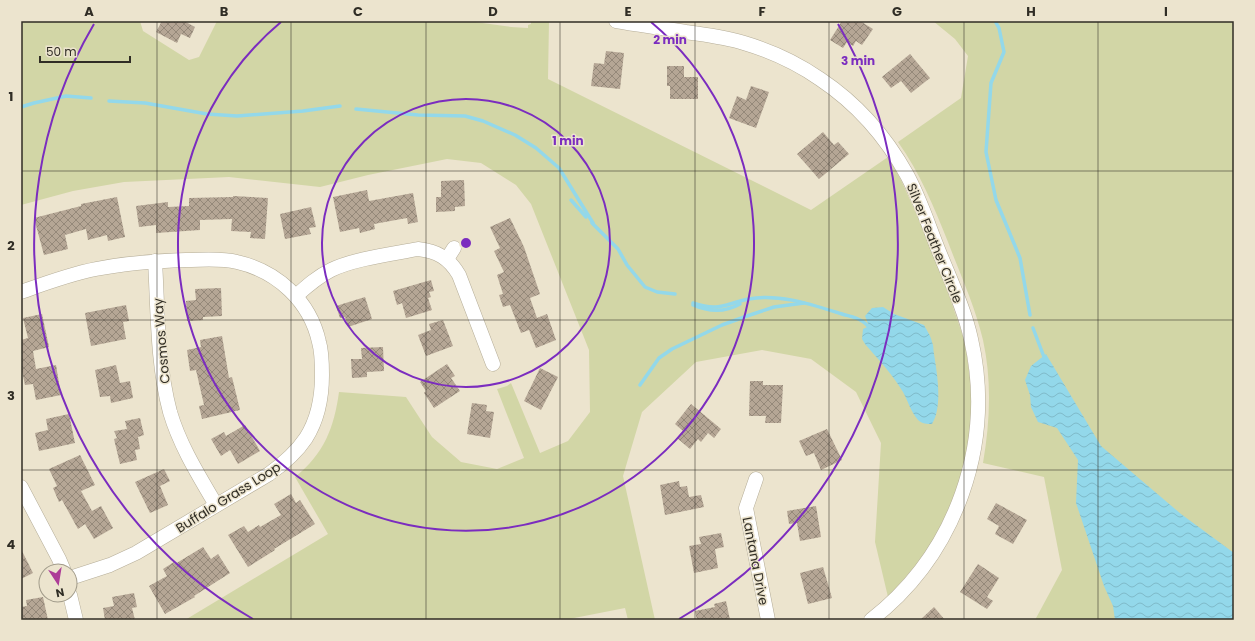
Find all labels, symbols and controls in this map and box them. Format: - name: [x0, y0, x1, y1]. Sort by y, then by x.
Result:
- text: A: [84, 2, 94, 21]
- text: B: [220, 2, 229, 21]
- text: C: [353, 2, 363, 21]
- text: D: [488, 2, 498, 21]
- text: E: [624, 2, 632, 21]
- text: F: [758, 2, 766, 21]
- text: G: [892, 2, 902, 21]
- text: H: [1026, 2, 1036, 21]
- text: I: [1164, 2, 1168, 21]
- text: 2 min: [653, 31, 687, 48]
- scale bar: [40, 38, 130, 64]
- text: 50 m: [46, 43, 77, 60]
- text: 3 min: [841, 52, 875, 69]
- text: 1: [9, 87, 13, 106]
- text: 1 min: [552, 132, 584, 149]
- street label: Silver Feather Circle: [902, 180, 967, 306]
- text: 2: [7, 236, 15, 255]
- centre of rings: [459, 236, 473, 250]
- street label: Cosmos Way: [148, 297, 175, 385]
- text: 3: [7, 386, 15, 405]
- street label: Buffalo Grass Loop: [172, 457, 285, 537]
- street label: Lantana Drive: [738, 515, 773, 607]
- text: 4: [7, 535, 16, 554]
- north arrow: [38, 563, 78, 603]
- text: N: [54, 584, 66, 601]

